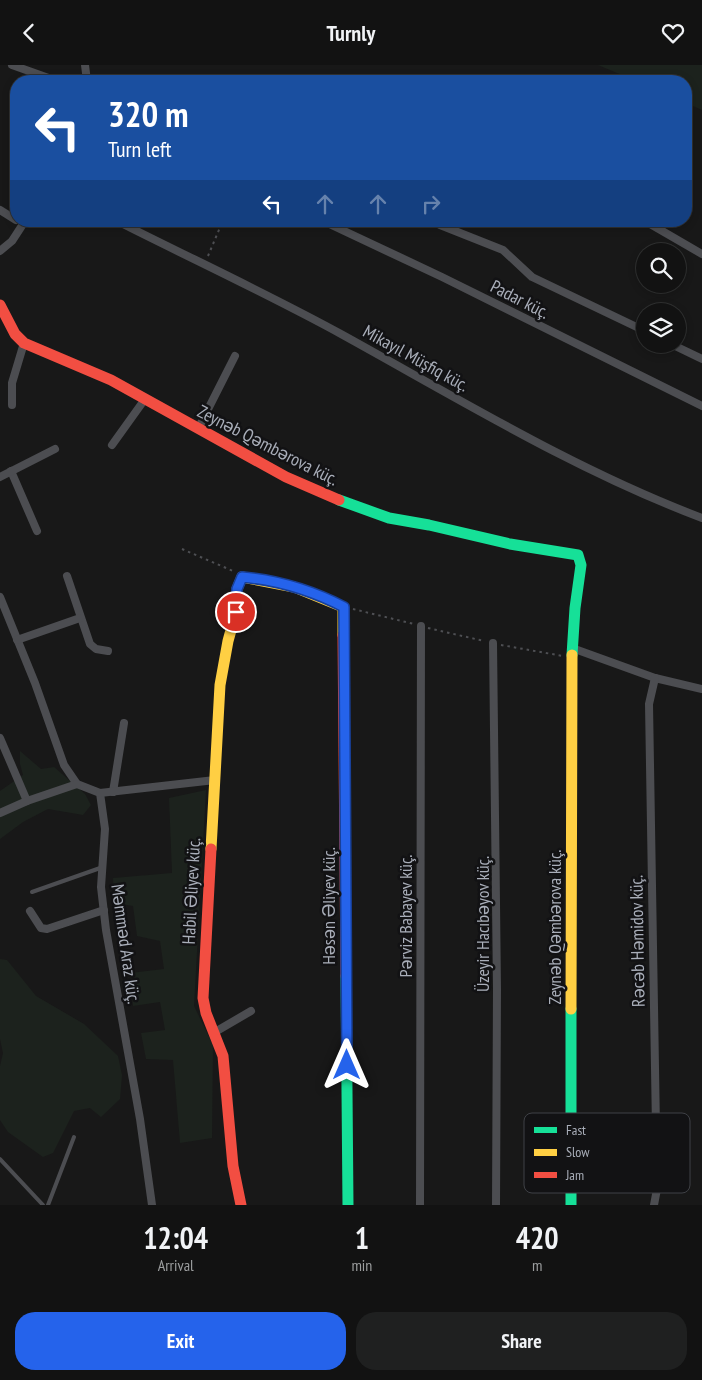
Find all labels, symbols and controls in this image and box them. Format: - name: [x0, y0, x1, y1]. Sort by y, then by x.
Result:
- icon: back: [15, 19, 43, 47]
- text: Turnly: [327, 19, 375, 47]
- icon: heart: [659, 19, 687, 47]
- text: 320 m: [108, 91, 189, 137]
- icon: left: [25, 95, 90, 160]
- text: Turn left: [108, 135, 172, 163]
- icon: left: [258, 190, 286, 218]
- icon: ahead: [311, 190, 339, 218]
- icon: ahead: [364, 190, 392, 218]
- icon: right: [417, 190, 445, 218]
- map controls: [636, 243, 686, 353]
- button: search: [636, 243, 686, 293]
- street label: Padar küç.: [487, 274, 553, 324]
- button: layers: [636, 303, 686, 353]
- street label: Mikayıl Müşfiq küç.: [359, 319, 473, 397]
- street label: Zeynəb Qəmbərova küç.: [194, 400, 342, 490]
- pin: [215, 591, 257, 633]
- icon: arrive: [222, 598, 250, 626]
- street label: Habil Əliyev küç.: [177, 837, 205, 945]
- street label: Həsən Əliyev küç.: [317, 847, 340, 965]
- street label: Zeynəb Qəmbərova küç.: [543, 849, 566, 1005]
- street label: Pərviz Babayev küç.: [394, 854, 417, 978]
- street label: Üzeyir Hacıbəyov küç.: [471, 856, 494, 992]
- street label: Rəcəb Həmidov küç.: [624, 875, 650, 1007]
- street label: Məmməd Araz küç.: [106, 883, 146, 1005]
- position arrow: [320, 1038, 372, 1090]
- legend: [524, 1113, 690, 1193]
- text: Fast: [566, 1121, 586, 1139]
- text: Slow: [566, 1143, 590, 1161]
- text: Jam: [565, 1166, 584, 1184]
- text: 12:04: [143, 1218, 208, 1257]
- text: 1: [355, 1218, 369, 1257]
- text: 420: [516, 1218, 559, 1257]
- text: Arrival: [158, 1255, 194, 1275]
- text: min: [351, 1255, 372, 1275]
- text: m: [532, 1255, 542, 1275]
- button: Exit: [15, 1312, 346, 1370]
- button: Share: [356, 1312, 687, 1370]

